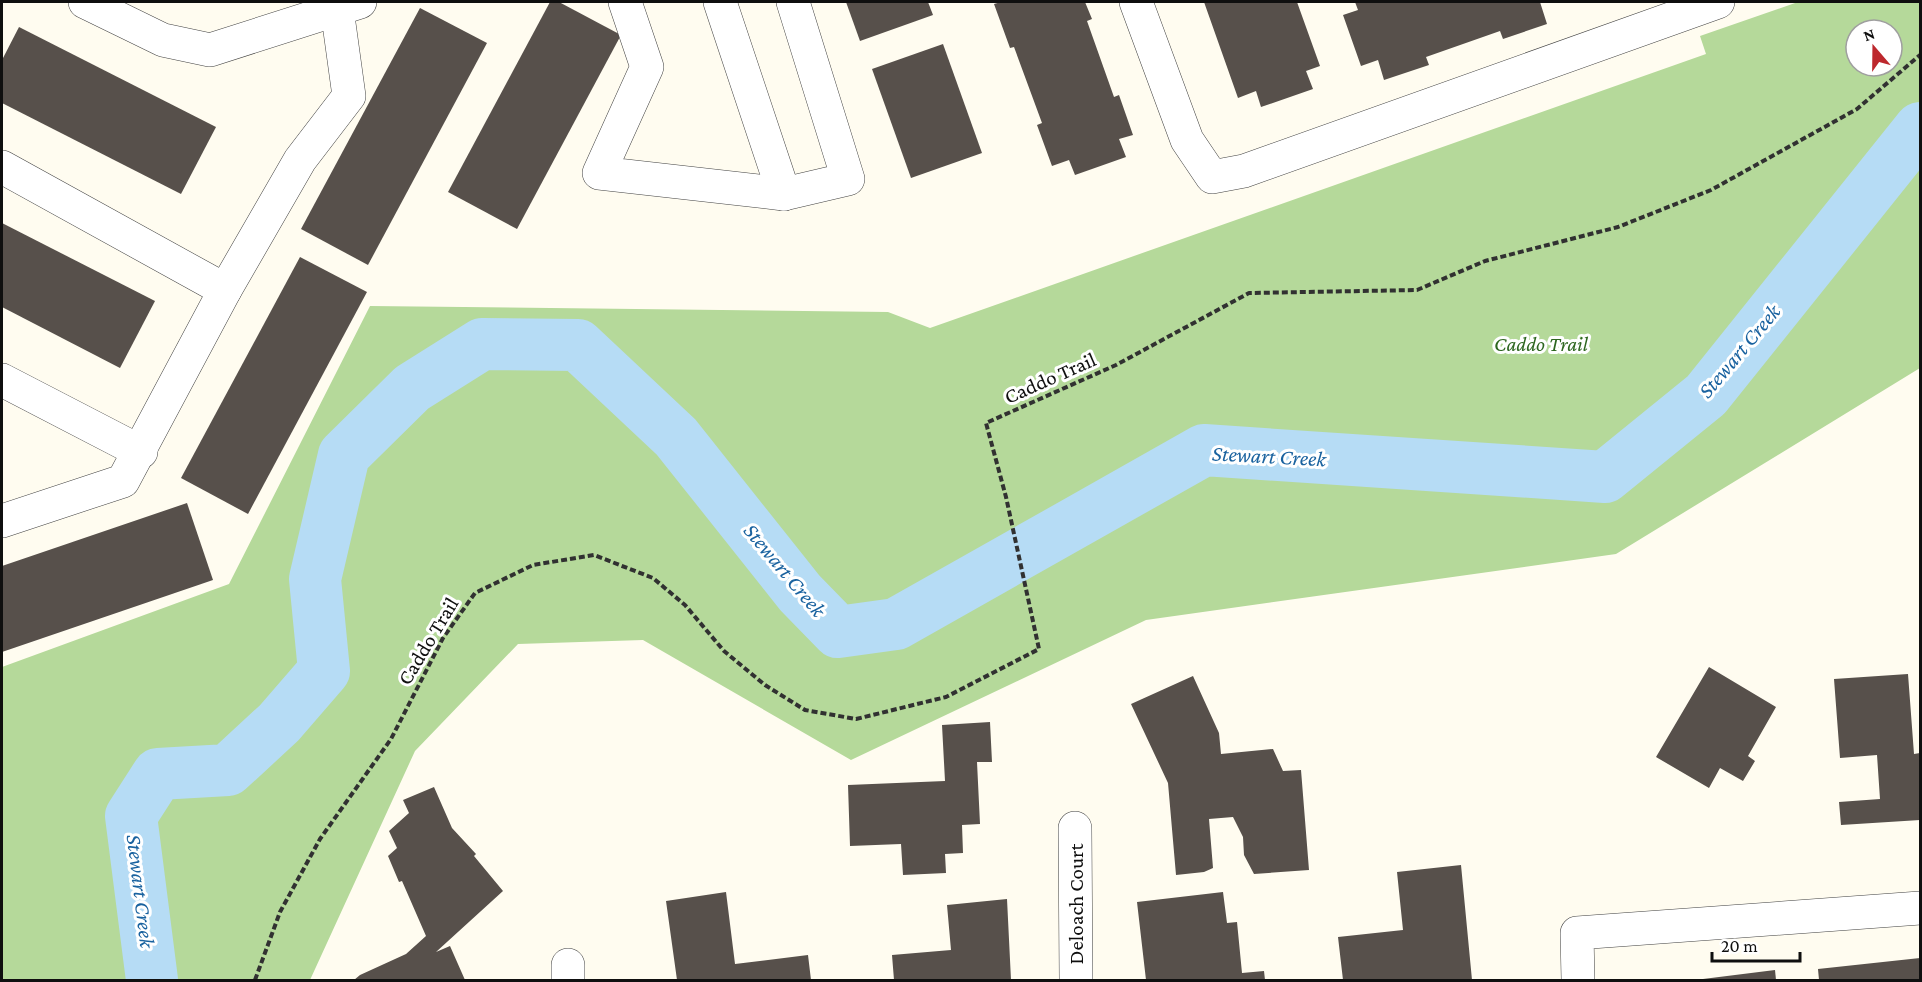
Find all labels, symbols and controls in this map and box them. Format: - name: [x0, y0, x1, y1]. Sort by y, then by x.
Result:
- north arrow: [1844, 18, 1904, 78]
- text: N: [1861, 24, 1877, 44]
- water label: Stewart Creek: [1693, 298, 1786, 403]
- park label: Caddo Trail: [1494, 332, 1589, 356]
- street label: Caddo Trail: [1000, 347, 1100, 409]
- water label: Stewart Creek: [1211, 441, 1328, 472]
- water label: Stewart Creek: [739, 518, 832, 623]
- street label: Caddo Trail: [393, 593, 463, 689]
- water label: Stewart Creek: [122, 833, 161, 951]
- street label: Deloach Court: [1064, 842, 1088, 964]
- scale bar: [1712, 925, 1800, 963]
- text: 20 m: [1721, 936, 1758, 956]

